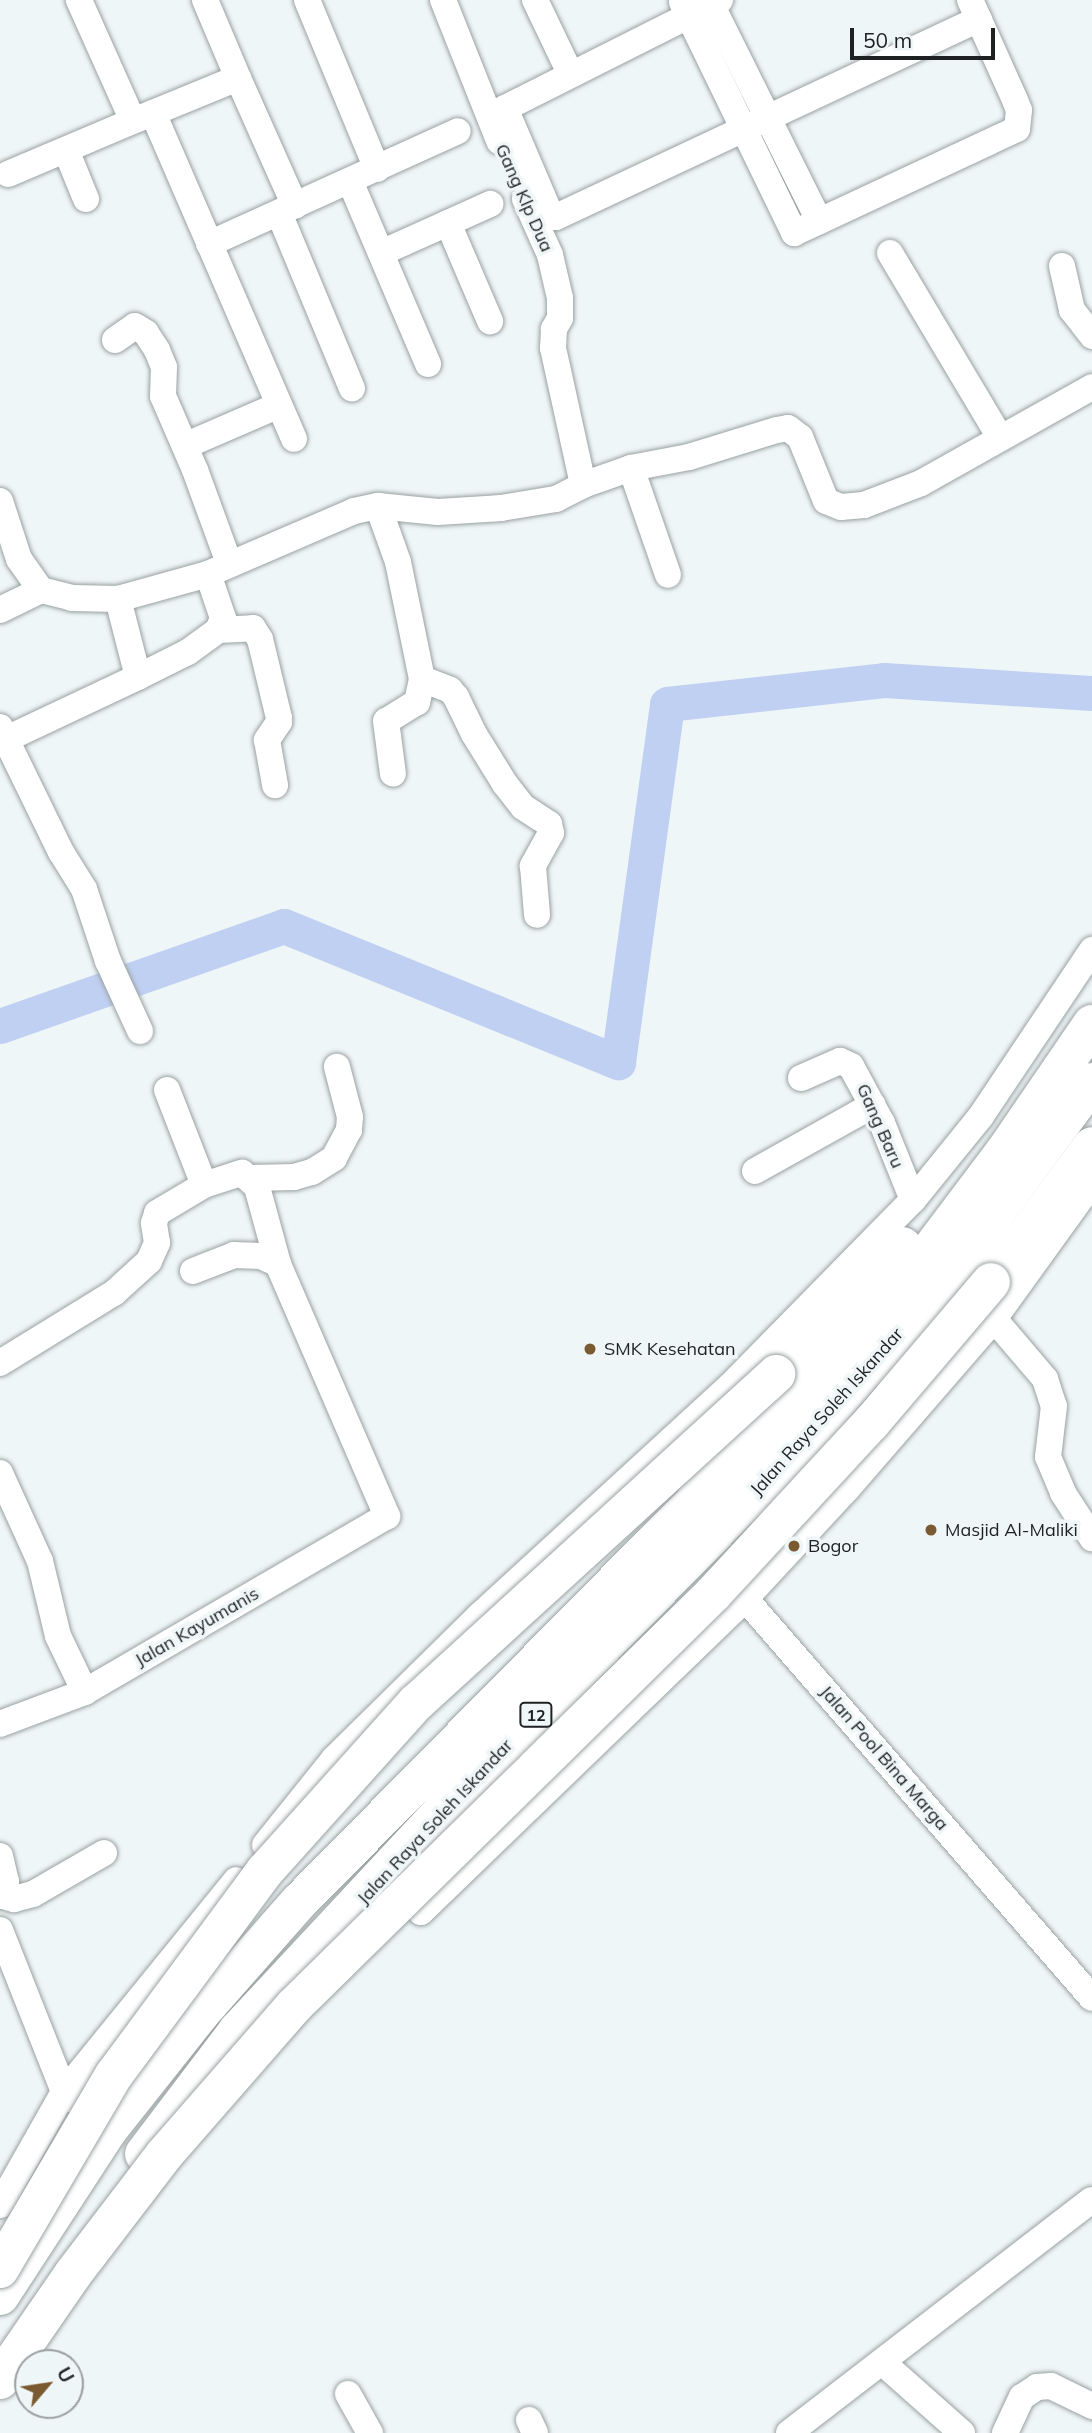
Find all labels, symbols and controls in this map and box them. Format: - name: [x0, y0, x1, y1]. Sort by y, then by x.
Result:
- scale bar: [854, 14, 999, 58]
- text: 50 m: [863, 27, 912, 53]
- street label: Gang Klp Dua: [491, 141, 557, 255]
- street label: Gang Baru: [852, 1080, 908, 1172]
- street label: Jalan Raya Soleh Iskandar: [746, 1324, 908, 1500]
- place label: SMK Kesehatan: [604, 1338, 735, 1360]
- marker: SMK Kesehatan: [582, 1341, 598, 1357]
- place label: Masjid Al-Maliki: [945, 1519, 1078, 1541]
- marker: Masjid Al-Maliki: [923, 1522, 939, 1538]
- place label: Bogor: [808, 1535, 858, 1557]
- marker: Bogor: [786, 1538, 802, 1554]
- street label: Jalan Kayumanis: [131, 1583, 263, 1671]
- street label: Jalan Pool Bina Marga: [815, 1681, 953, 1835]
- road number: 12: [518, 1702, 554, 1728]
- street label: Jalan Raya Soleh Iskandar: [353, 1735, 517, 1909]
- north arrow: [14, 2349, 84, 2419]
- text: U: [52, 2363, 80, 2387]

